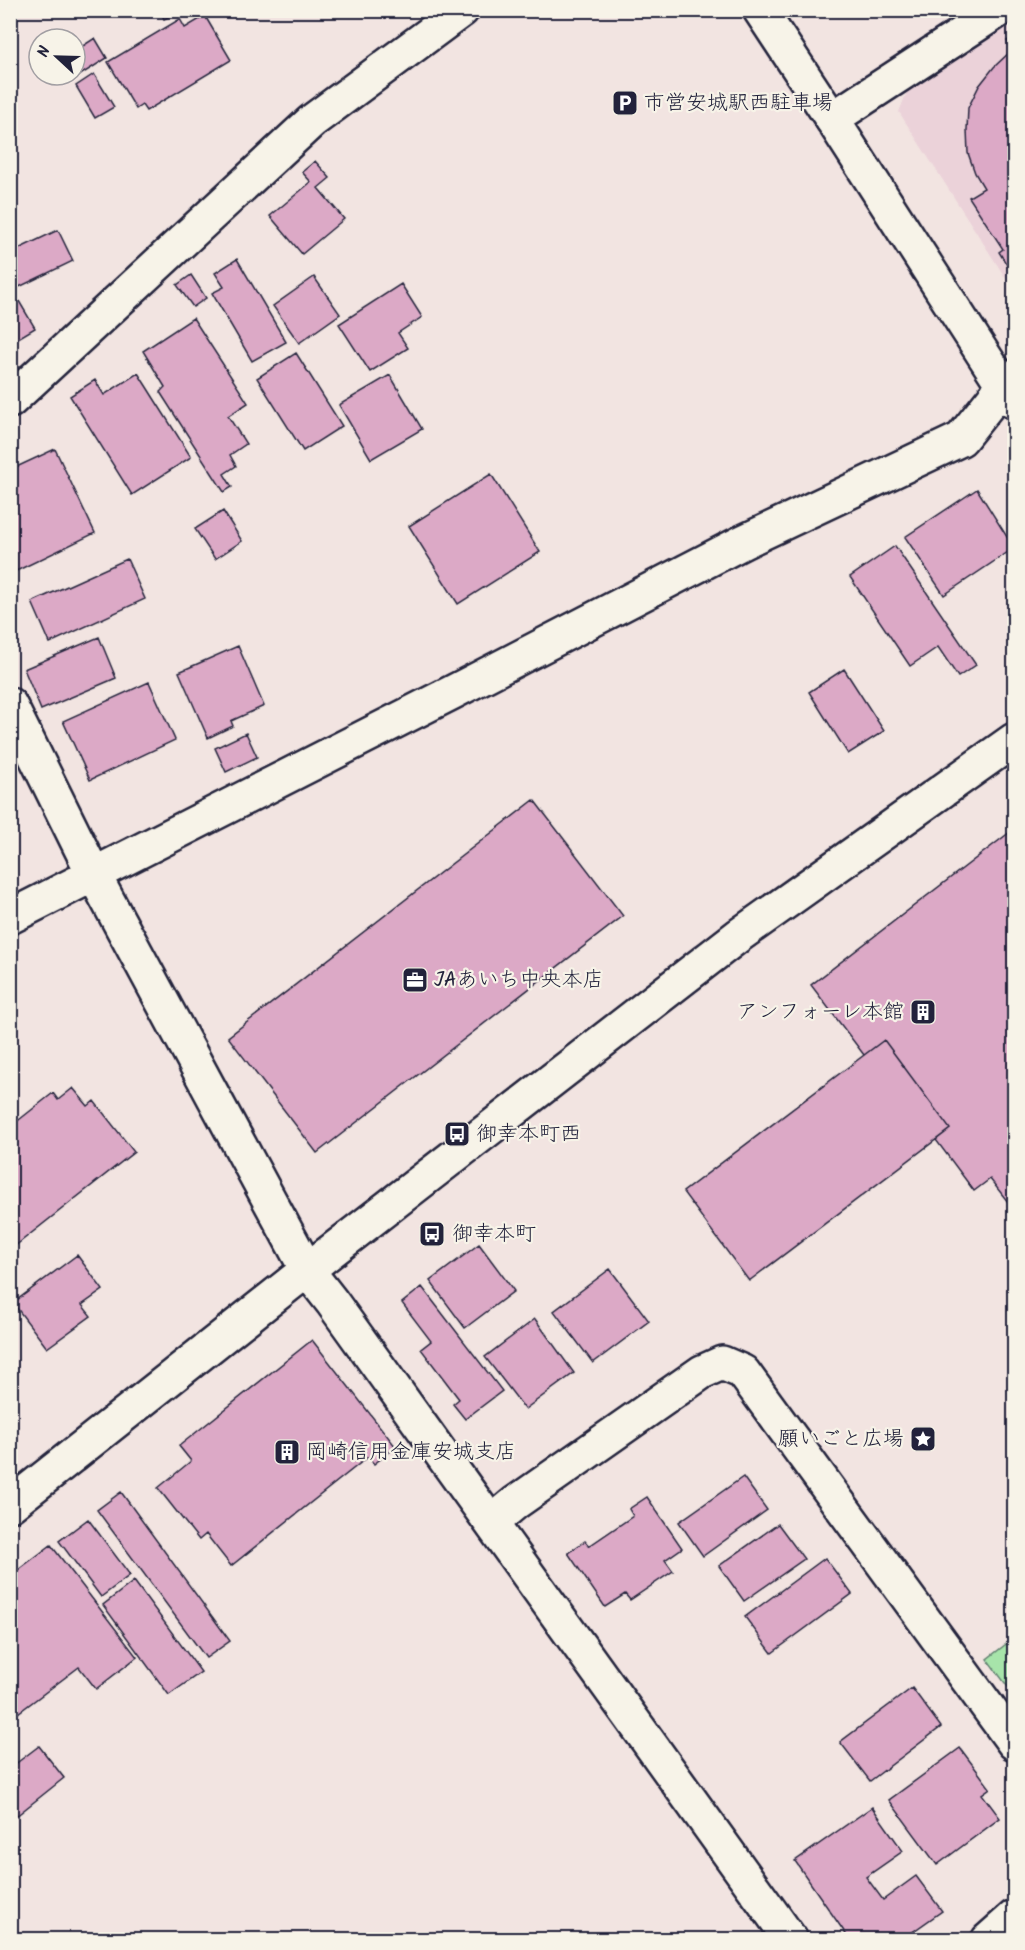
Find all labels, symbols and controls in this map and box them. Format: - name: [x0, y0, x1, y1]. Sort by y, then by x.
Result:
- north arrow: [27, 27, 87, 87]
- text: N: [31, 43, 58, 61]
- place label: 市営安城駅西駐車場: [644, 87, 833, 120]
- parking icon: 市営安城駅西駐車場: [610, 88, 640, 118]
- place label: JAあいち中央本店: [434, 964, 604, 997]
- office icon: JAあいち中央本店: [400, 965, 430, 995]
- place label: アンフォーレ本館: [737, 996, 904, 1029]
- building icon: アンフォーレ本館: [908, 997, 938, 1027]
- place label: 御幸本町西: [476, 1118, 581, 1151]
- bus stop icon: 御幸本町西: [442, 1119, 472, 1149]
- place label: 御幸本町: [452, 1218, 536, 1251]
- bus stop icon: 御幸本町: [417, 1219, 447, 1249]
- place label: 願いごと広場: [778, 1423, 904, 1456]
- place icon: 願いごと広場: [908, 1424, 938, 1454]
- place label: 岡崎信用金庫安城支店: [306, 1436, 516, 1469]
- building icon: 岡崎信用金庫安城支店: [272, 1437, 302, 1467]

